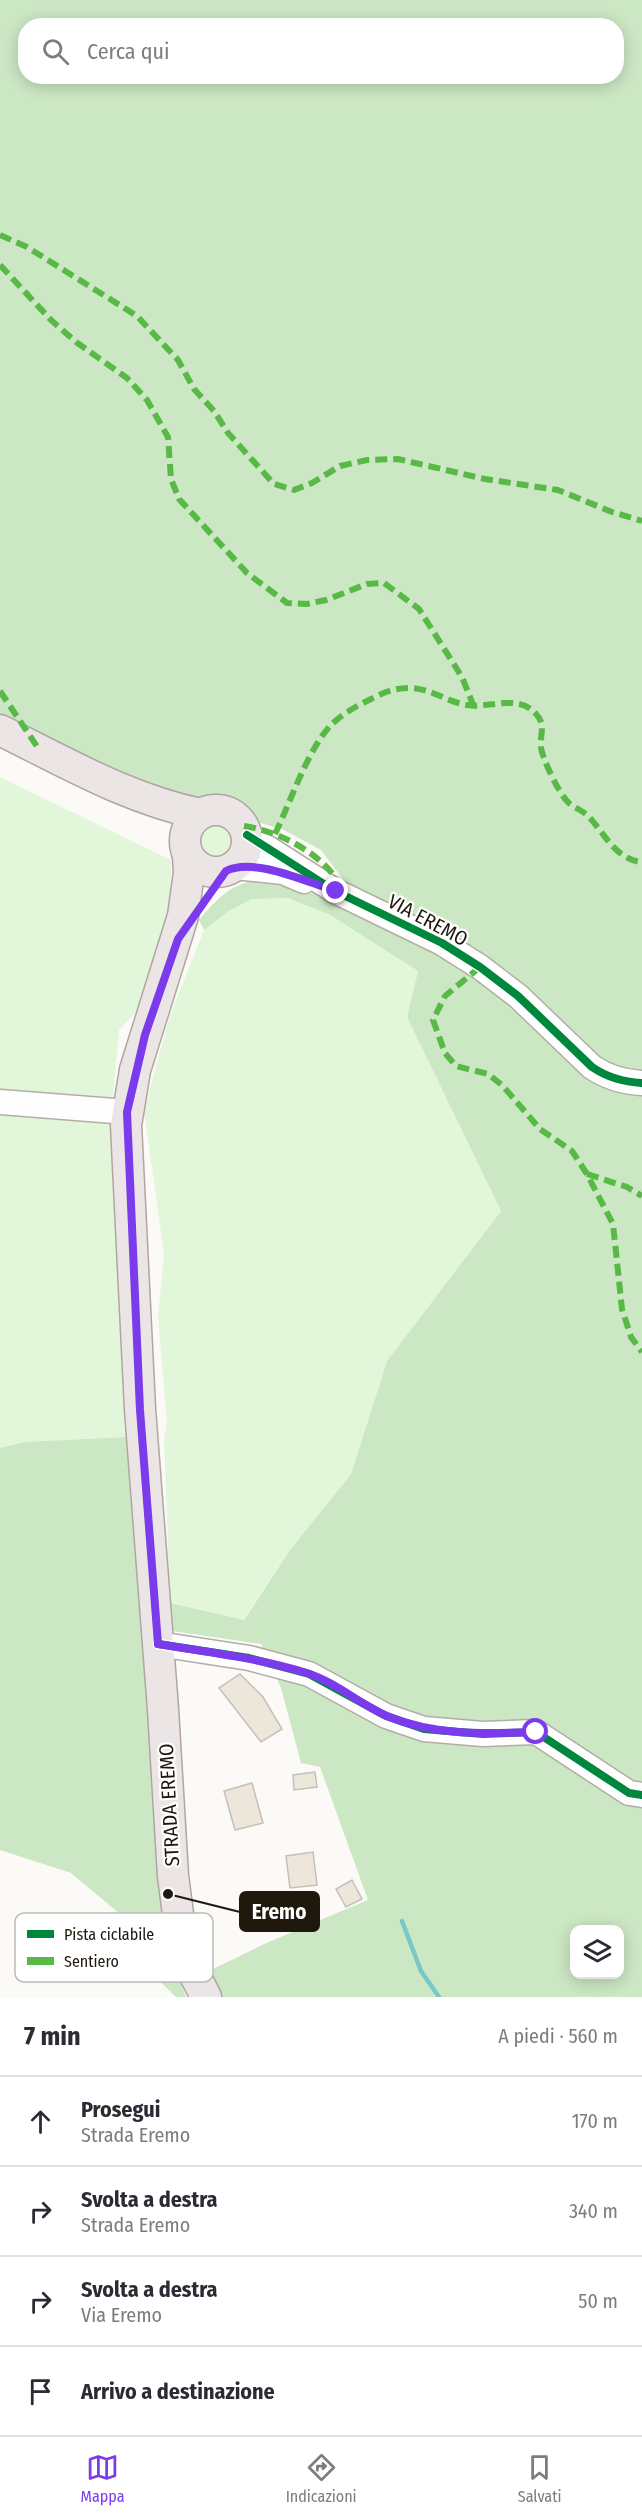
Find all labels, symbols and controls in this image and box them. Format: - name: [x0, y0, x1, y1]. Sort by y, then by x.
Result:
- search box: [18, 18, 624, 84]
- icon: search: [39, 35, 72, 68]
- text: Cerca qui: [87, 38, 170, 65]
- route end: [322, 877, 348, 903]
- street label: VIA EREMO: [384, 889, 472, 951]
- route start: [522, 1718, 548, 1744]
- street label: STRADA EREMO: [154, 1743, 184, 1867]
- callout: Eremo: [240, 1892, 319, 1931]
- text: Eremo: [252, 1899, 306, 1925]
- legend: [15, 1913, 213, 1982]
- text: Pista ciclabile: [64, 1925, 154, 1944]
- map controls: [570, 1925, 624, 1979]
- button: layers: [570, 1925, 624, 1979]
- text: Sentiero: [64, 1952, 119, 1971]
- text: 7 min: [24, 2021, 81, 2052]
- text: A piedi · 560 m: [498, 2024, 618, 2048]
- text: Prosegui: [81, 2096, 160, 2123]
- icon: ahead: [24, 2105, 57, 2138]
- text: 170 m: [572, 2109, 618, 2133]
- text: Strada Eremo: [81, 2123, 190, 2147]
- text: Svolta a destra: [81, 2186, 218, 2213]
- icon: right: [24, 2195, 57, 2228]
- text: 340 m: [569, 2199, 618, 2223]
- text: Strada Eremo: [81, 2213, 190, 2237]
- text: Svolta a destra: [81, 2276, 218, 2303]
- icon: right: [24, 2285, 57, 2318]
- text: 50 m: [578, 2289, 618, 2313]
- text: Via Eremo: [81, 2303, 162, 2327]
- icon: arrive: [24, 2375, 57, 2408]
- text: Arrivo a destinazione: [81, 2378, 275, 2405]
- tab: Mappa: [81, 2451, 125, 2506]
- tab: Indicazioni: [286, 2451, 357, 2506]
- tab: Salvati: [518, 2451, 561, 2506]

